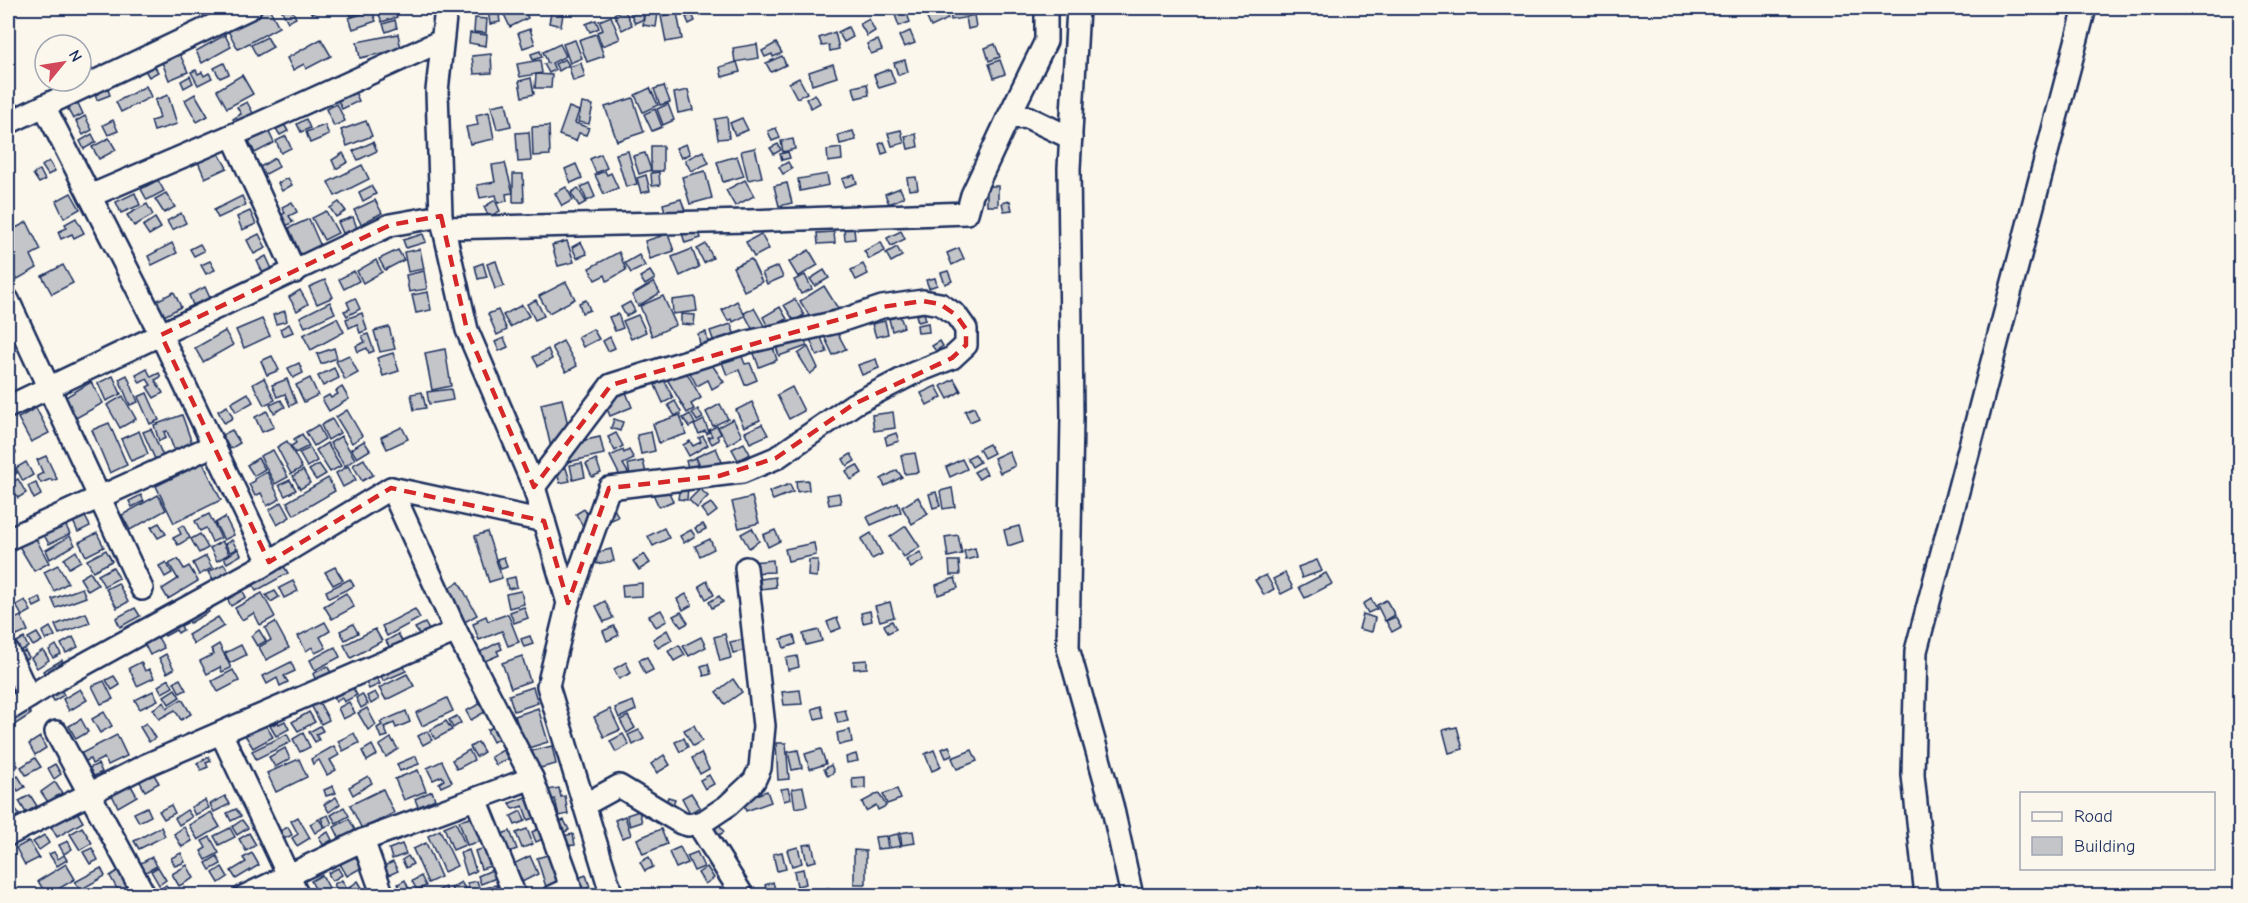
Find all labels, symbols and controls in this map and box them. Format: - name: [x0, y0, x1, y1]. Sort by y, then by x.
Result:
- north arrow: [33, 33, 93, 93]
- text: N: [65, 47, 86, 65]
- legend: [2020, 792, 2215, 870]
- text: Road: [2074, 806, 2113, 827]
- text: Building: [2074, 836, 2136, 857]

